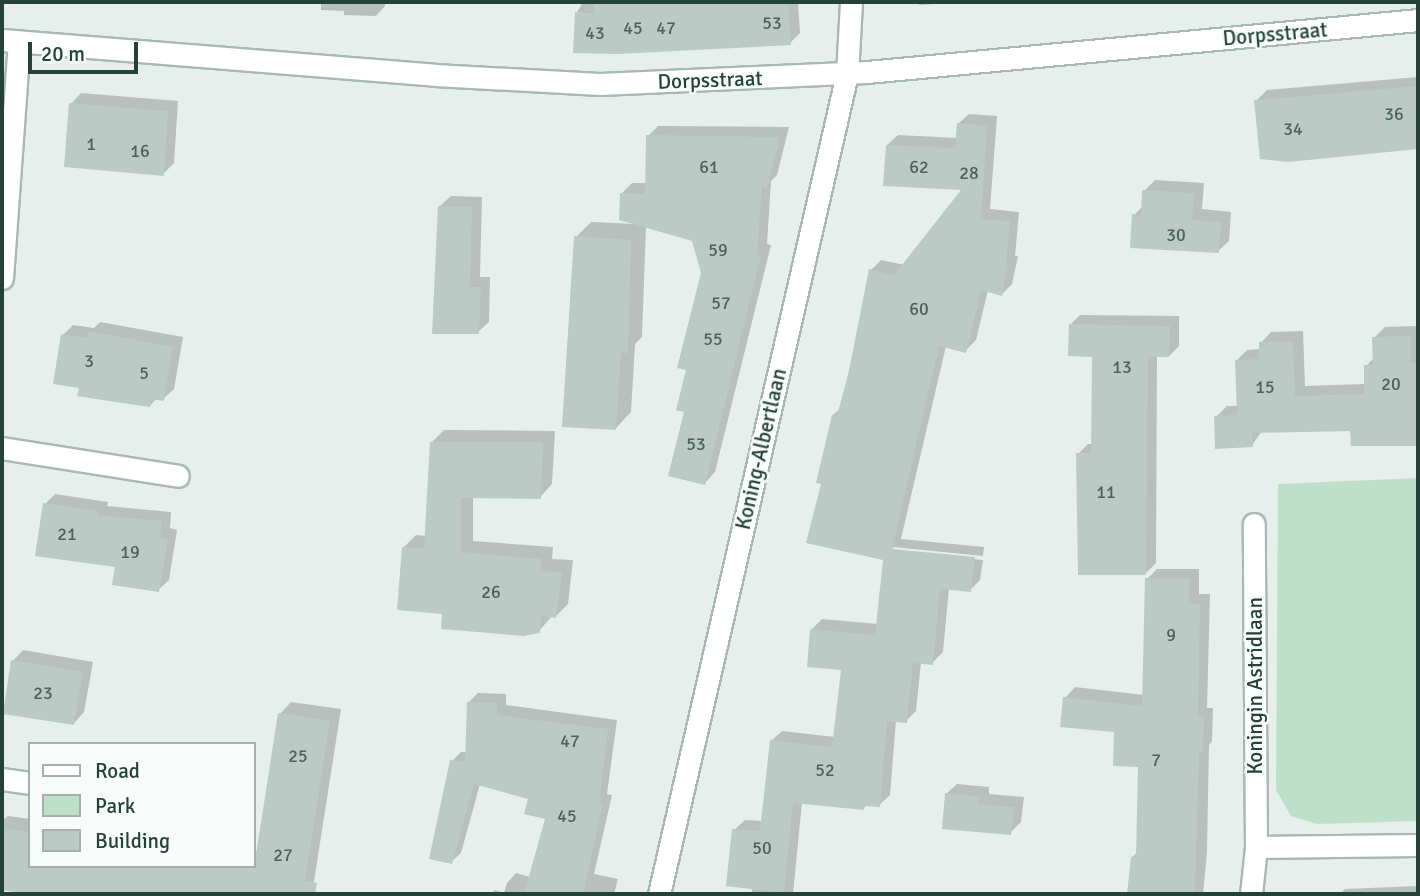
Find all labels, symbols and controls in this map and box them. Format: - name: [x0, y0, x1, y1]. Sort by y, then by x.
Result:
- house number: 53: [762, 12, 782, 34]
- house number: 45: [623, 17, 643, 39]
- house number: 47: [656, 17, 676, 39]
- street label: Dorpsstraat: [1222, 17, 1328, 51]
- house number: 43: [585, 22, 605, 44]
- scale bar: [32, 28, 142, 72]
- text: 20 m: [41, 41, 85, 67]
- street label: Dorpsstraat: [657, 66, 763, 94]
- house number: 36: [1384, 103, 1404, 125]
- house number: 34: [1283, 118, 1303, 140]
- house number: 1: [86, 133, 96, 155]
- house number: 16: [130, 140, 150, 162]
- house number: 61: [699, 156, 719, 178]
- house number: 62: [909, 156, 929, 178]
- house number: 28: [959, 162, 979, 184]
- house number: 30: [1166, 224, 1186, 246]
- house number: 59: [708, 239, 728, 261]
- house number: 57: [711, 292, 731, 314]
- house number: 60: [909, 298, 929, 320]
- house number: 55: [703, 328, 723, 350]
- house number: 3: [84, 350, 94, 372]
- house number: 13: [1112, 356, 1132, 378]
- house number: 5: [139, 362, 149, 384]
- street label: Koning-Albertlaan: [730, 366, 792, 532]
- house number: 20: [1381, 373, 1401, 395]
- house number: 15: [1255, 376, 1275, 398]
- house number: 53: [686, 433, 706, 455]
- house number: 11: [1096, 481, 1116, 503]
- house number: 21: [57, 523, 77, 545]
- house number: 19: [120, 541, 140, 563]
- house number: 26: [481, 581, 501, 603]
- street label: Koningin Astridlaan: [1242, 597, 1268, 775]
- house number: 9: [1166, 624, 1176, 646]
- house number: 23: [33, 682, 53, 704]
- house number: 47: [560, 730, 580, 752]
- legend: [28, 742, 256, 868]
- house number: 25: [288, 745, 308, 767]
- house number: 7: [1151, 749, 1161, 771]
- text: Road: [95, 758, 140, 784]
- house number: 52: [815, 759, 835, 781]
- text: Park: [95, 793, 135, 819]
- house number: 45: [557, 805, 577, 827]
- text: Building: [95, 828, 170, 854]
- house number: 50: [752, 837, 772, 859]
- house number: 27: [273, 844, 293, 866]

